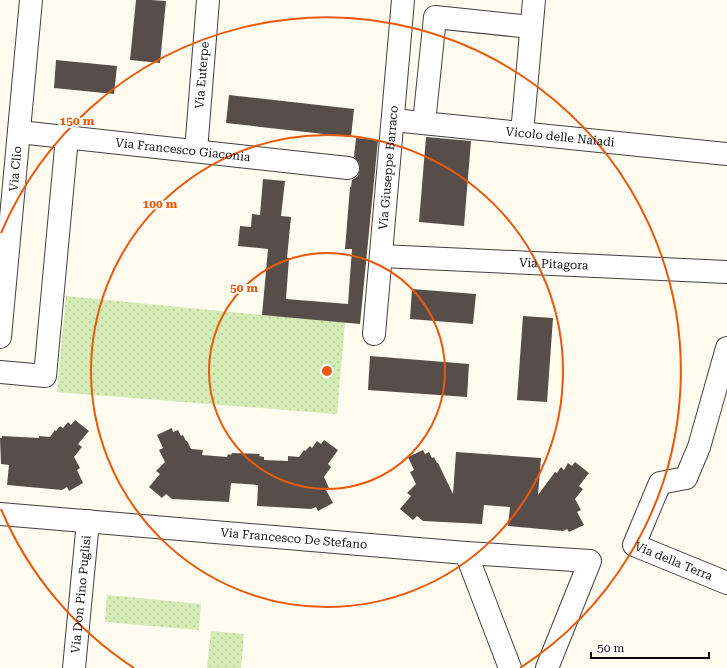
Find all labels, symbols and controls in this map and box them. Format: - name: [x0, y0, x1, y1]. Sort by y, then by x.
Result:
- street label: Via Euterpe: [192, 41, 212, 109]
- street label: Via Giuseppe Barraco: [376, 105, 401, 230]
- text: 150 m: [60, 114, 95, 128]
- street label: Vicolo delle Naiadi: [505, 125, 615, 150]
- street label: Via Francesco Giaconia: [115, 136, 252, 164]
- street label: Via Clio: [6, 146, 25, 192]
- text: 100 m: [143, 197, 178, 211]
- street label: Via Pitagora: [519, 255, 589, 273]
- text: 50 m: [230, 281, 258, 295]
- centre of rings: [320, 364, 334, 378]
- street label: Via Francesco De Stefano: [220, 525, 368, 552]
- street label: Via Don Pino Puglisi: [68, 535, 94, 654]
- street label: Via della Terra: [633, 539, 715, 584]
- scale bar: [591, 634, 709, 660]
- text: 50 m: [597, 641, 624, 655]

